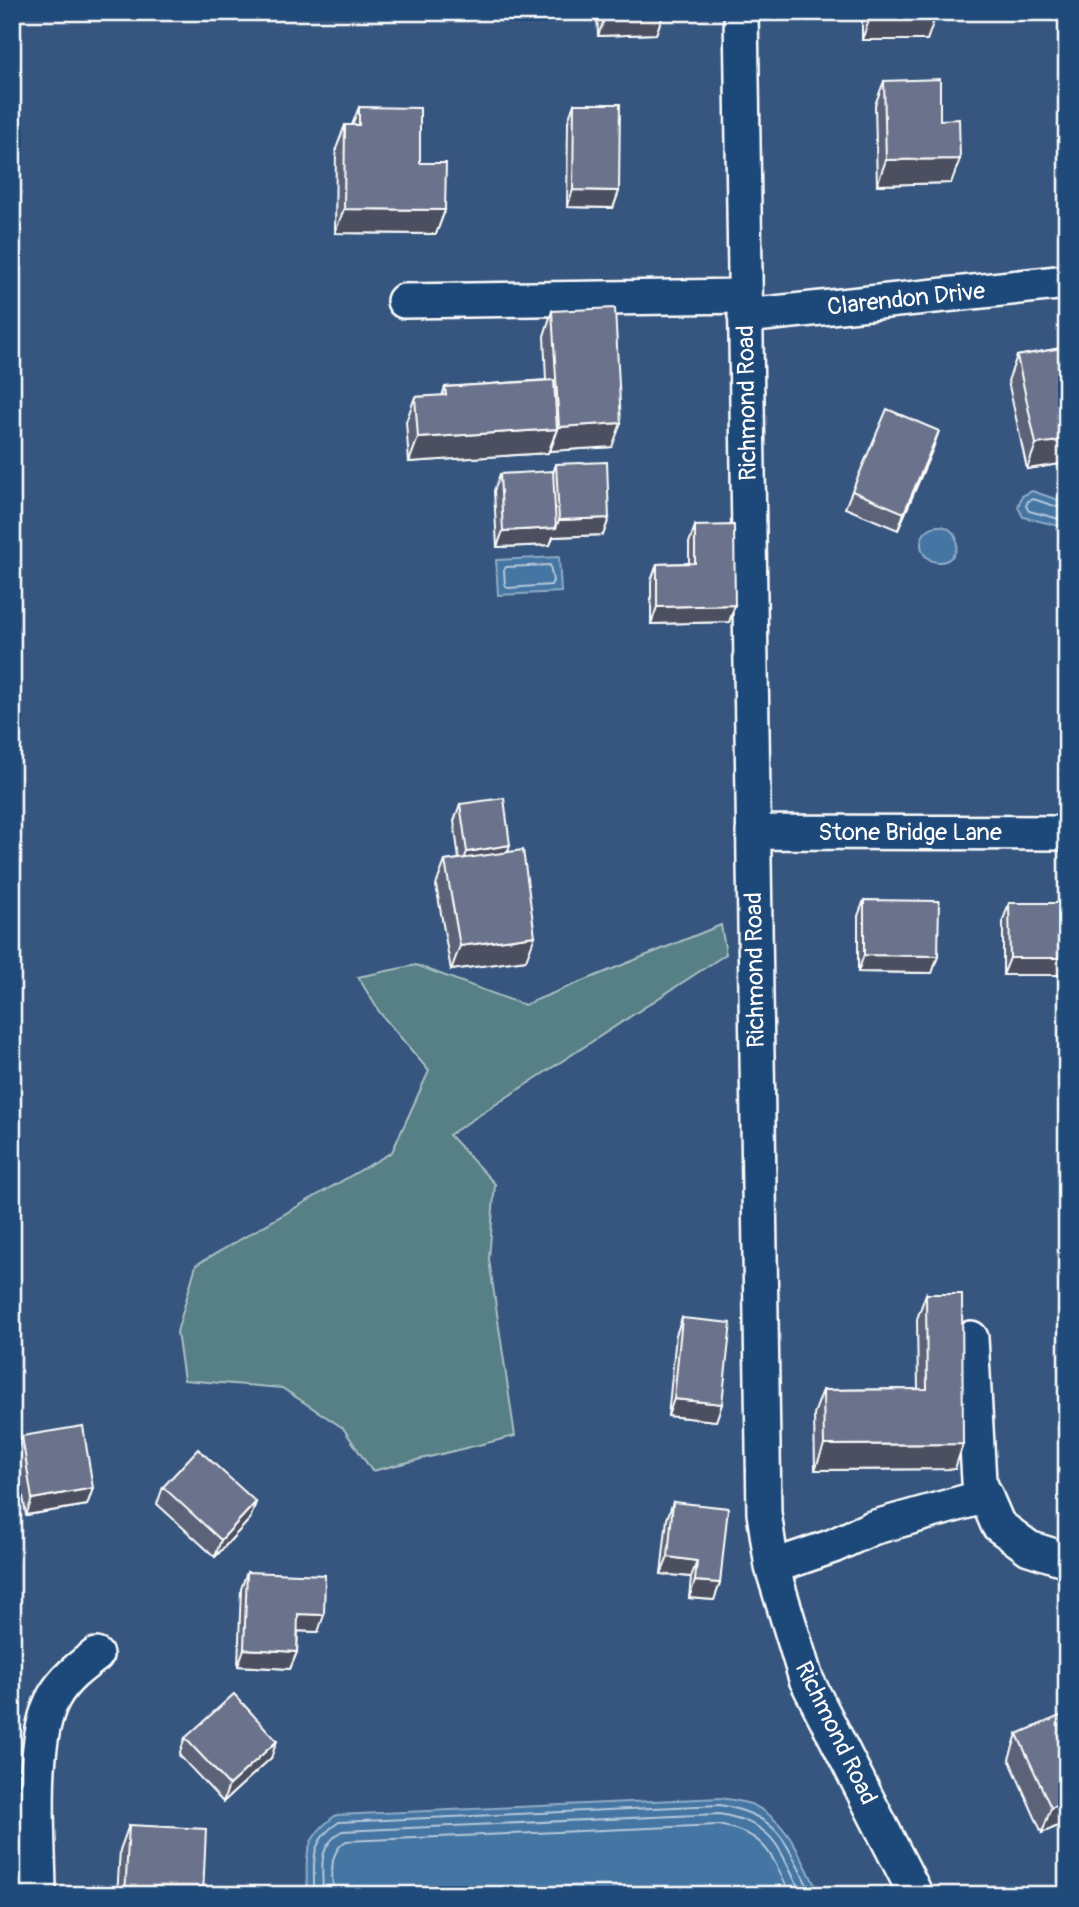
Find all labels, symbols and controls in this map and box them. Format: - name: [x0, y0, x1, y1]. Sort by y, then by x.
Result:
- street label: Clarendon Drive: [826, 276, 987, 322]
- street label: Richmond Road: [731, 325, 763, 481]
- street label: Stone Bridge Lane: [818, 818, 1002, 847]
- street label: Richmond Road: [739, 892, 771, 1048]
- street label: Richmond Road: [789, 1657, 883, 1809]

